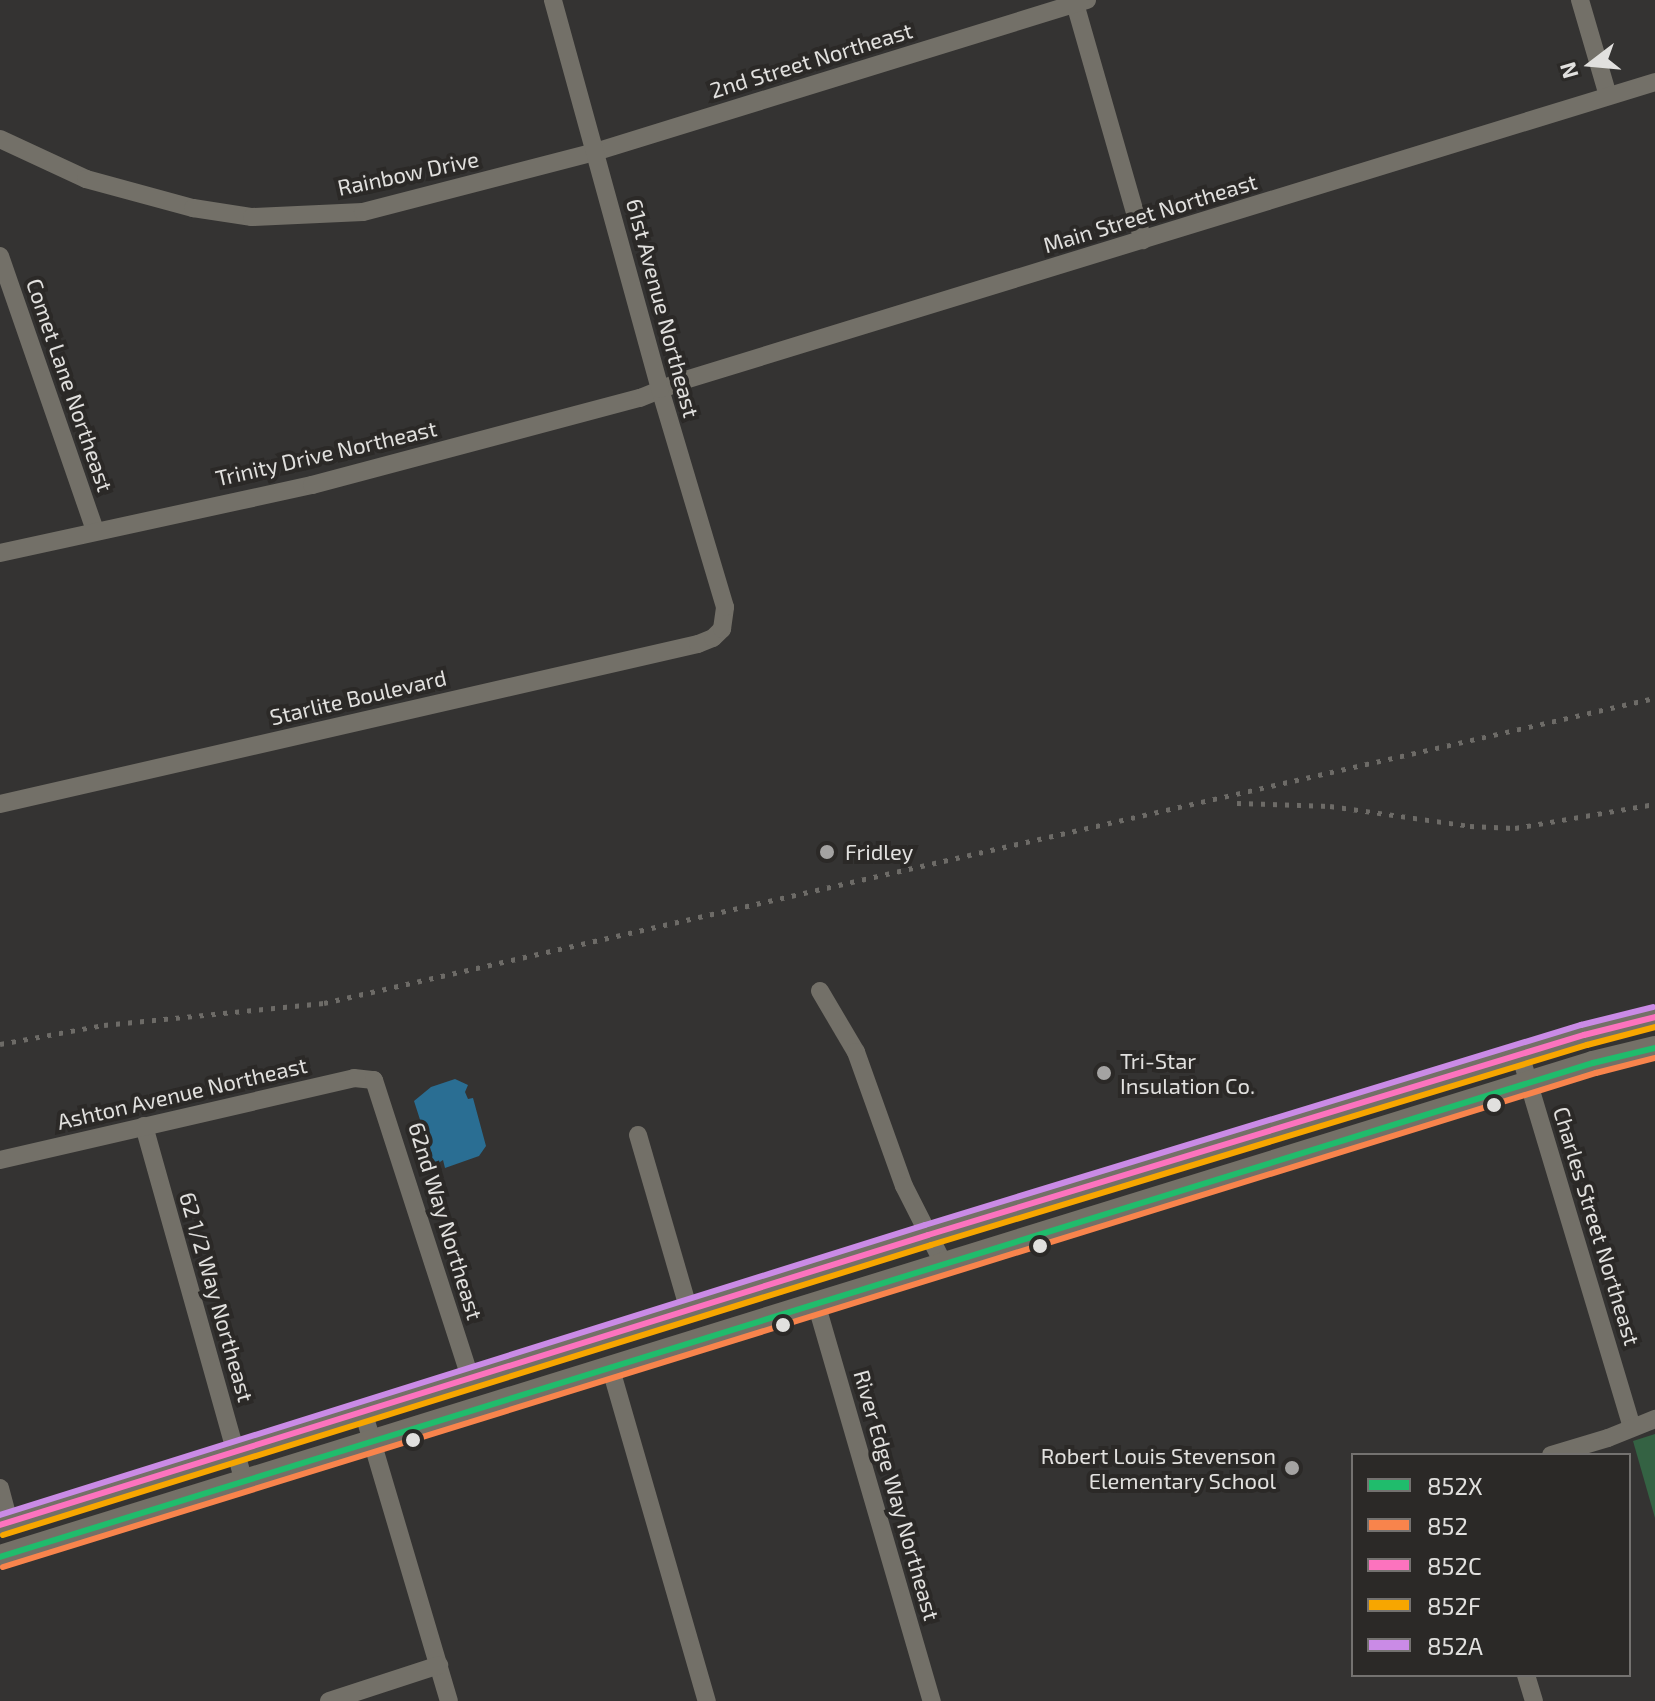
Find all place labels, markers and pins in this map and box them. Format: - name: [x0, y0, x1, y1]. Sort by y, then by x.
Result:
- place label: Fridley: [845, 839, 913, 865]
- marker: Fridley: [816, 841, 838, 863]
- place label: Tri-Star Insulation Co.: [1120, 1047, 1255, 1098]
- marker: Tri-Star Insulation Co.: [1095, 1064, 1113, 1082]
- unlabelled marker: [1486, 1097, 1502, 1113]
- unlabelled marker: [1032, 1238, 1048, 1254]
- unlabelled marker: [775, 1317, 791, 1333]
- unlabelled marker: [405, 1432, 421, 1448]
- place label: Robert Louis Stevenson Elementary School: [1041, 1442, 1276, 1494]
- marker: Robert Louis Stevenson Elementary School: [1283, 1459, 1301, 1477]

